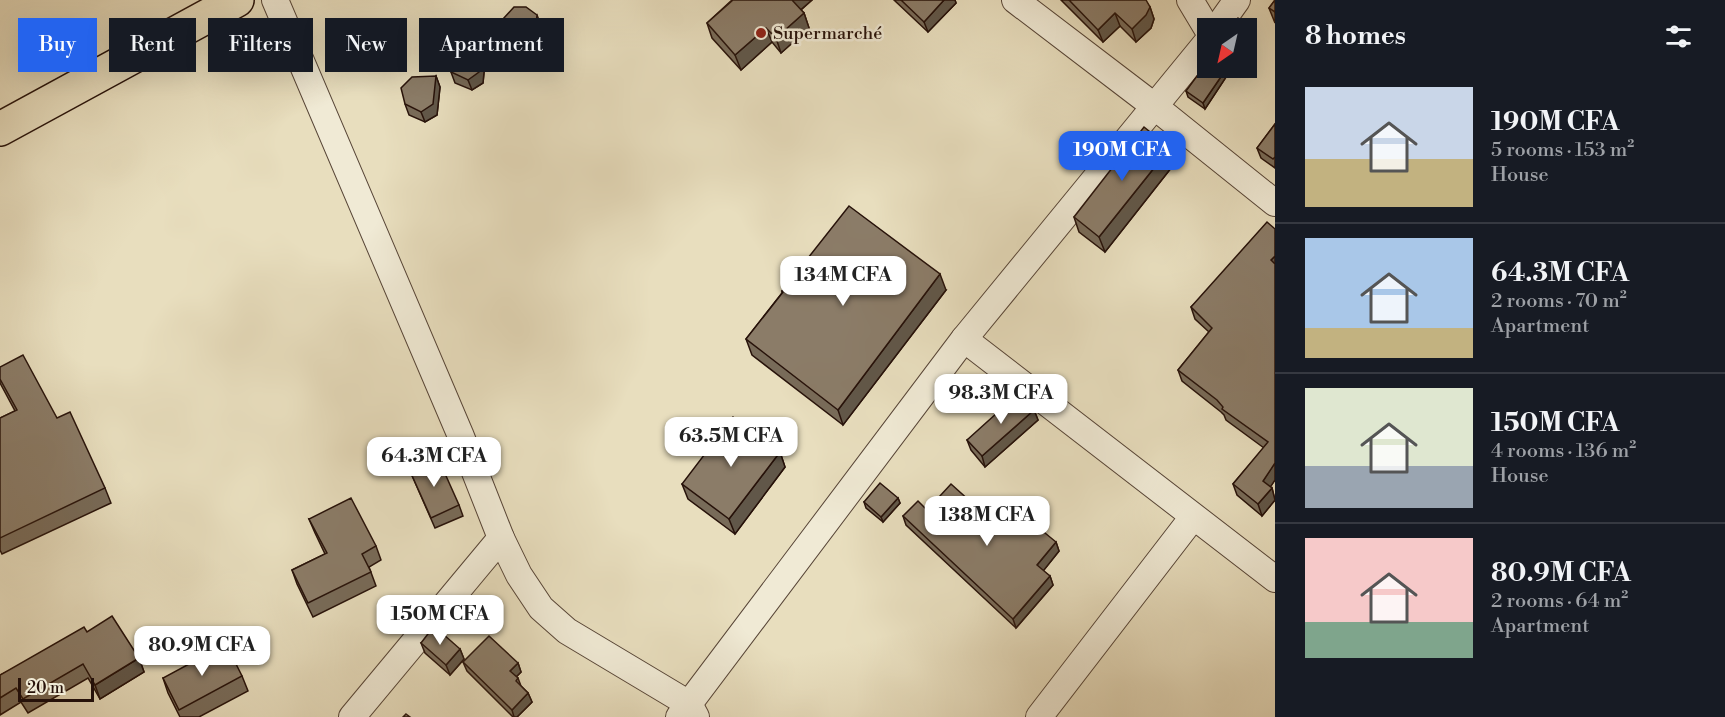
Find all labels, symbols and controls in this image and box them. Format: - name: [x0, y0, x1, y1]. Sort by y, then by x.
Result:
- chip: Buy: [18, 18, 97, 72]
- chip: Rent: [109, 18, 196, 72]
- chip: Filters: [208, 18, 313, 72]
- chip: New: [325, 18, 407, 72]
- chip: Apartment: [419, 18, 564, 72]
- north arrow: [1197, 18, 1257, 78]
- map controls: [1197, 18, 1257, 78]
- text: 8 homes: [1305, 20, 1406, 52]
- icon: filters: [1662, 20, 1695, 53]
- place label: Supermarché: [773, 22, 882, 45]
- marker: Supermarché: [754, 26, 768, 40]
- text: 190M CFA: [1491, 106, 1619, 138]
- icon: home: [1353, 111, 1425, 183]
- pin: 190M CFA: [1060, 131, 1184, 182]
- text: 190M CFA: [1073, 138, 1171, 163]
- text: 5 rooms · 153 m²: [1491, 138, 1634, 163]
- text: House: [1491, 163, 1549, 188]
- pin: 134M CFA: [781, 256, 905, 307]
- text: 64.3M CFA: [1491, 257, 1629, 289]
- icon: home: [1353, 262, 1425, 334]
- text: 134M CFA: [794, 263, 892, 288]
- text: 2 rooms · 70 m²: [1491, 289, 1627, 314]
- text: Apartment: [1491, 314, 1589, 339]
- pin: 98.3M CFA: [932, 374, 1070, 425]
- text: 98.3M CFA: [948, 381, 1054, 406]
- text: 150M CFA: [1491, 407, 1619, 439]
- icon: home: [1353, 412, 1425, 484]
- pin: 63.5M CFA: [662, 417, 800, 468]
- text: 63.5M CFA: [679, 424, 783, 449]
- pin: 64.3M CFA: [365, 437, 503, 488]
- text: 4 rooms · 136 m²: [1491, 439, 1636, 464]
- text: 64.3M CFA: [381, 444, 487, 469]
- text: House: [1491, 464, 1549, 489]
- pin: 138M CFA: [925, 496, 1049, 547]
- text: 138M CFA: [939, 503, 1035, 528]
- text: 80.9M CFA: [1491, 557, 1631, 589]
- icon: home: [1353, 562, 1425, 634]
- text: 2 rooms · 64 m²: [1491, 589, 1628, 614]
- pin: 150M CFA: [378, 595, 502, 646]
- text: 150M CFA: [391, 602, 489, 627]
- text: Apartment: [1491, 614, 1589, 639]
- pin: 80.9M CFA: [133, 626, 271, 677]
- text: 80.9M CFA: [148, 633, 256, 658]
- scale bar: [18, 675, 94, 702]
- text: 20 m: [27, 678, 64, 698]

